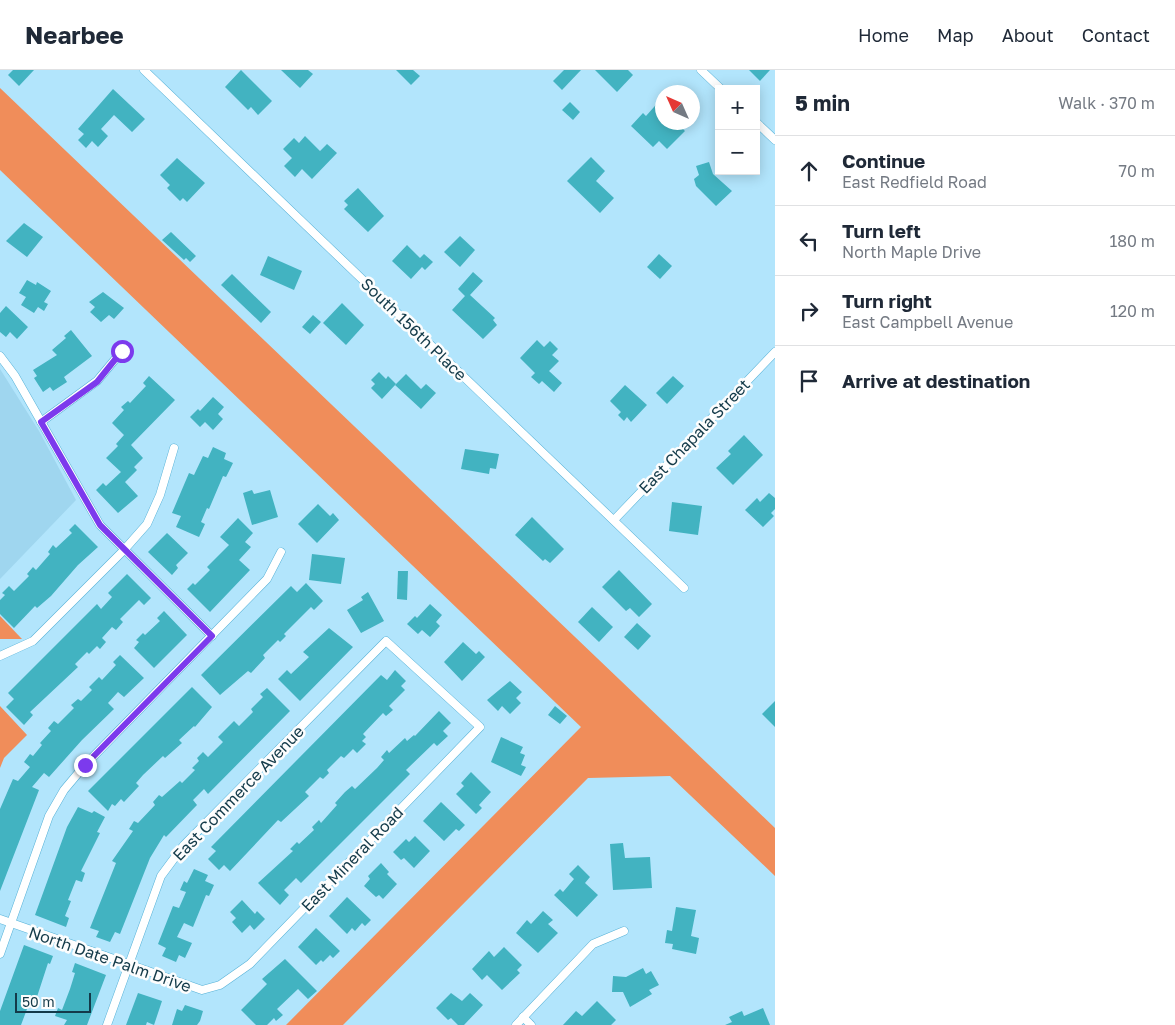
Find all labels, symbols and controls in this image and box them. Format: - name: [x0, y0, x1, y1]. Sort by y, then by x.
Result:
- text: Nearbee: [25, 20, 124, 49]
- text: Home: [858, 24, 909, 46]
- text: Map: [937, 24, 974, 46]
- text: About: [1002, 24, 1054, 46]
- text: Contact: [1082, 24, 1150, 46]
- north arrow: [655, 85, 700, 130]
- map controls: [715, 85, 760, 175]
- button: +: [715, 85, 760, 130]
- text: 5 min: [795, 90, 850, 116]
- text: Walk · 370 m: [1058, 93, 1155, 113]
- button: −: [715, 130, 760, 175]
- text: Continue: [842, 149, 925, 172]
- icon: ahead: [795, 157, 823, 185]
- text: 70 m: [1118, 161, 1155, 181]
- text: East Redfield Road: [842, 172, 987, 192]
- text: Turn left: [842, 219, 921, 242]
- icon: left: [795, 227, 823, 255]
- text: 180 m: [1109, 231, 1155, 251]
- text: North Maple Drive: [842, 242, 981, 262]
- street label: South 156th Place: [357, 273, 471, 385]
- text: Turn right: [842, 289, 932, 312]
- icon: right: [795, 297, 823, 325]
- text: 120 m: [1110, 301, 1155, 321]
- text: East Campbell Avenue: [842, 312, 1013, 332]
- route start: [111, 340, 134, 363]
- icon: arrive: [795, 367, 823, 395]
- text: Arrive at destination: [842, 369, 1030, 392]
- street label: East Chapala Street: [634, 374, 754, 498]
- street label: East Commerce Avenue: [168, 721, 308, 865]
- route end: [74, 754, 97, 777]
- street label: East Mineral Road: [297, 802, 407, 916]
- street label: North Date Palm Drive: [26, 922, 194, 996]
- scale bar: [15, 990, 91, 1013]
- text: 50 m: [22, 993, 55, 1010]

